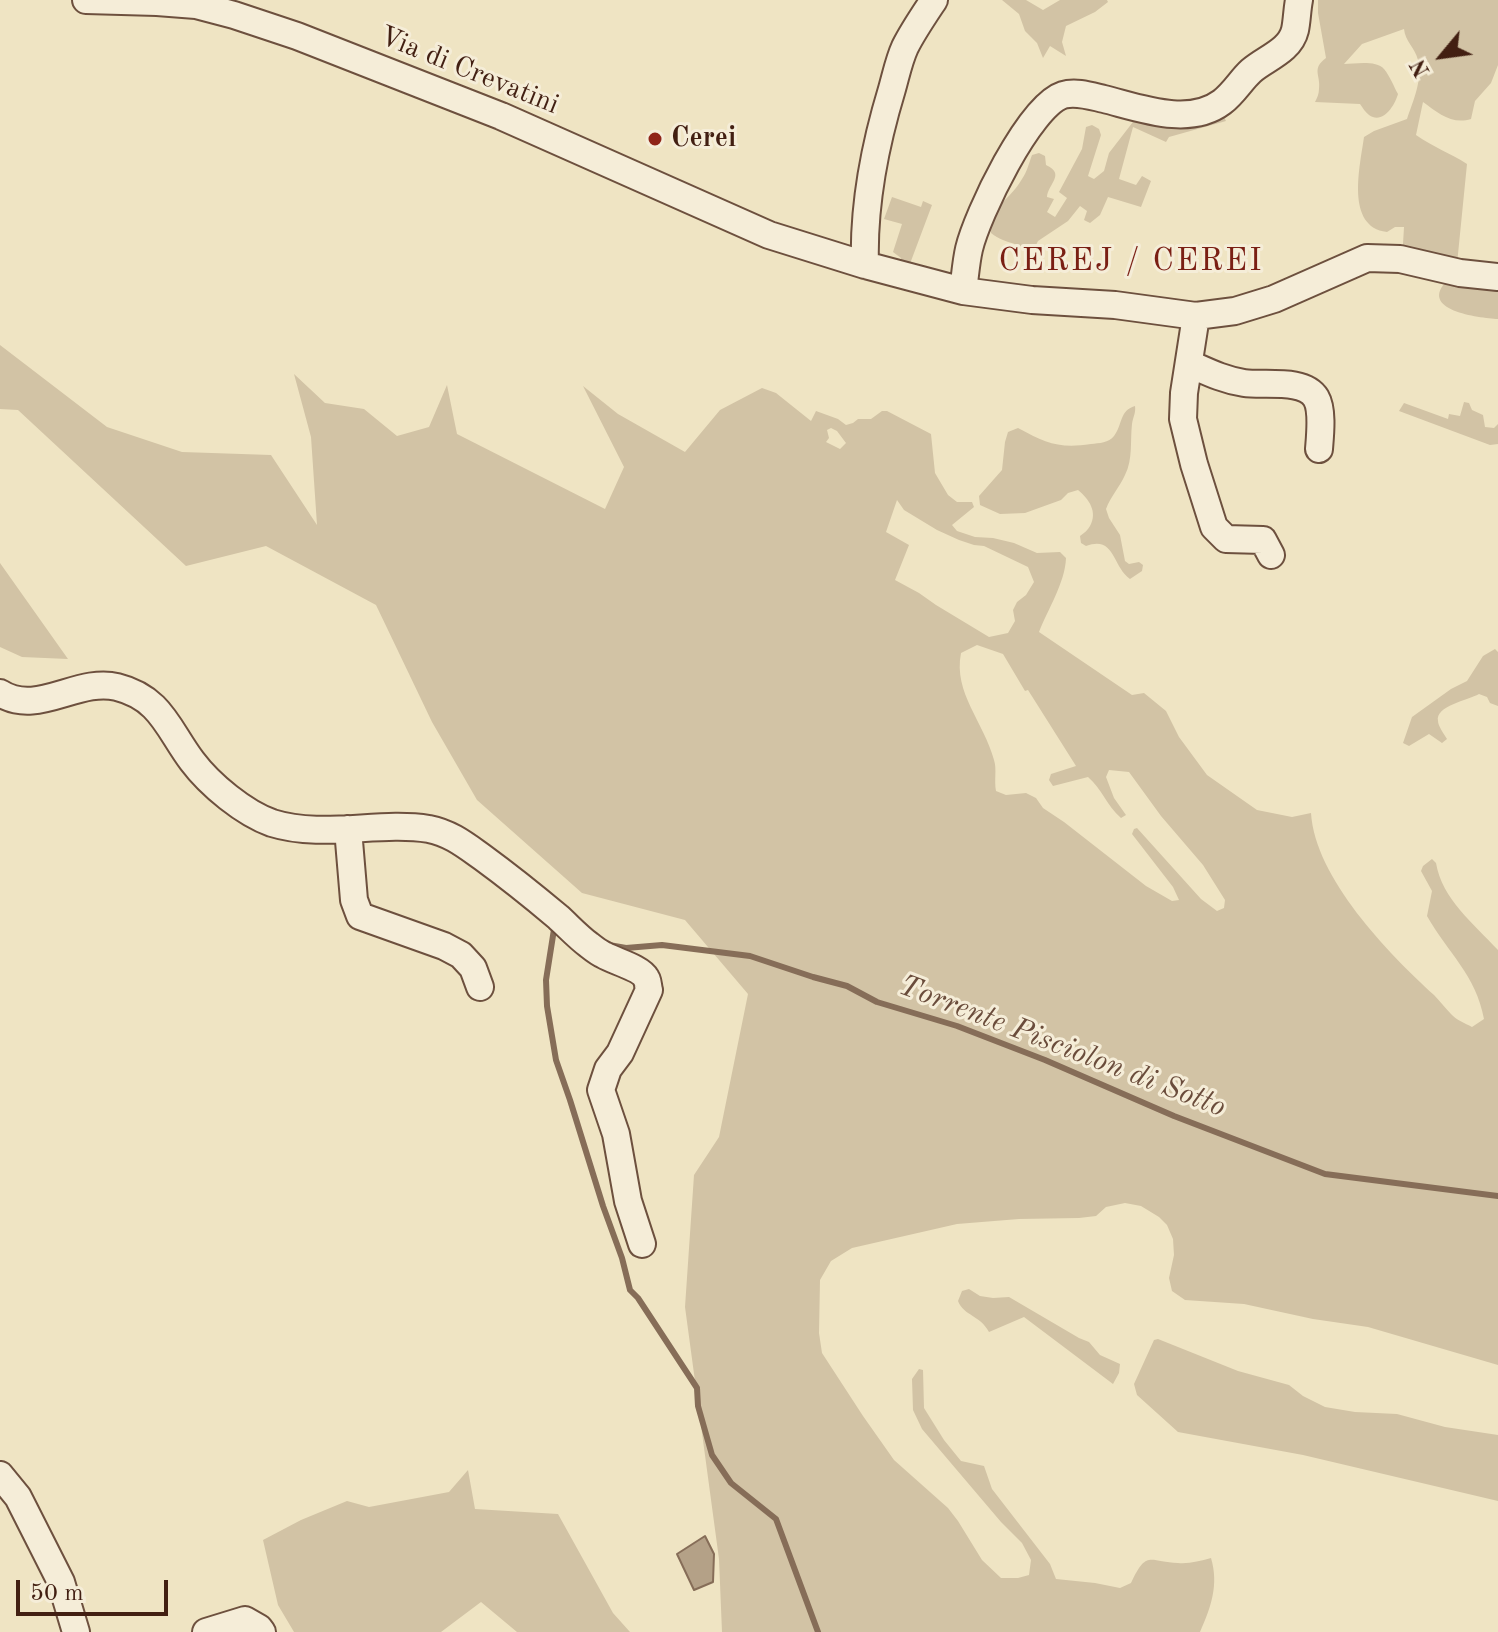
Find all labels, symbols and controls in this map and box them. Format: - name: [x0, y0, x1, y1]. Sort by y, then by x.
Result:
- north arrow: [1402, 16, 1482, 96]
- street label: Via di Crevatini: [374, 20, 564, 122]
- text: N: [1407, 55, 1435, 80]
- place label: Cerei: [671, 122, 736, 156]
- marker: Cerei: [646, 130, 664, 148]
- district label: CEREJ / CEREI: [998, 243, 1264, 281]
- water label: Torrente Pisciolon di Sotto: [894, 968, 1230, 1126]
- scale bar: [20, 1564, 172, 1614]
- text: 50 m: [30, 1582, 84, 1606]

